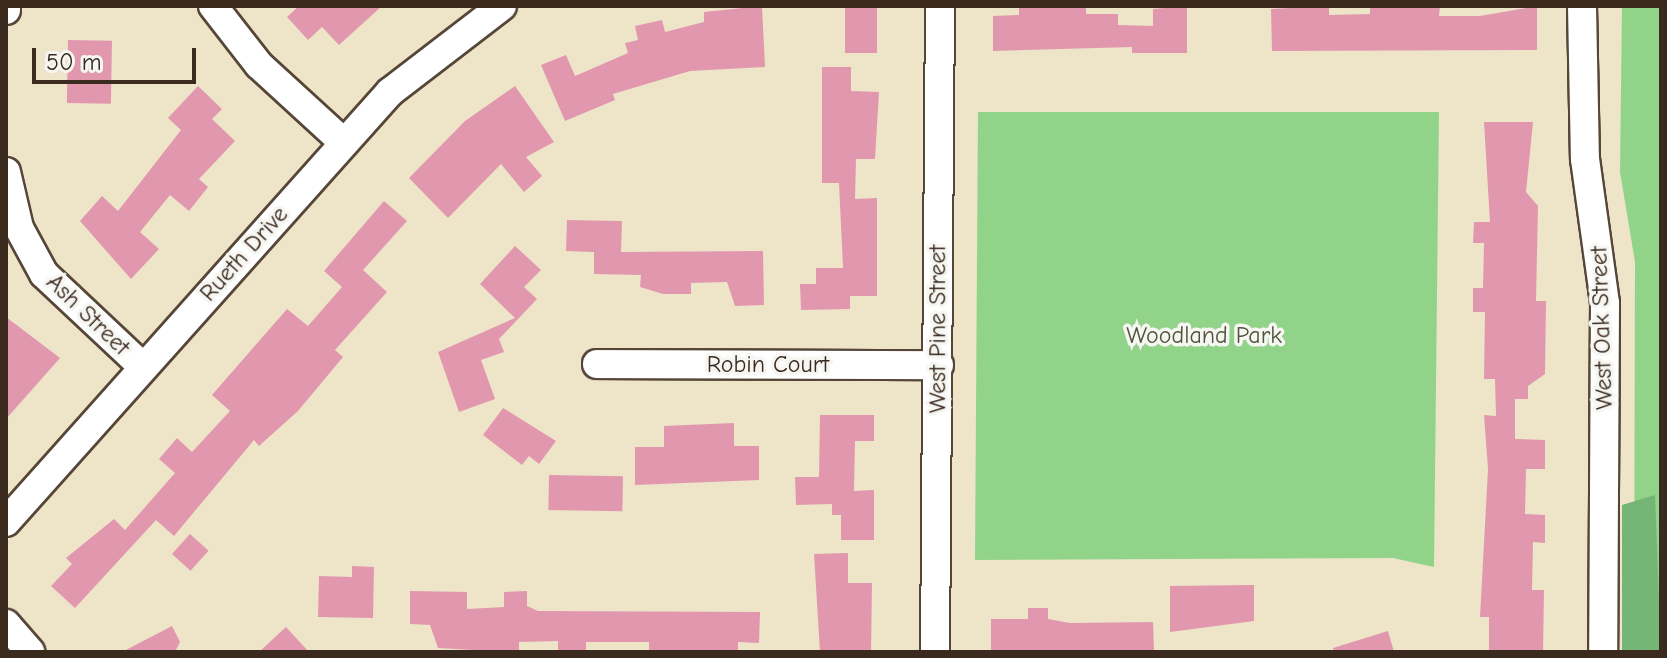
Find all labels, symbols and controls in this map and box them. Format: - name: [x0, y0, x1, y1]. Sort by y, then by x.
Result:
- scale bar: [36, 32, 200, 82]
- text: 50 m: [46, 48, 102, 76]
- street label: Rueth Drive: [194, 201, 294, 307]
- street label: West Pine Street: [924, 245, 952, 413]
- street label: West Oak Street: [1585, 246, 1619, 410]
- street label: Ash Street: [40, 268, 136, 362]
- park label: Woodland Park: [1126, 322, 1282, 350]
- street label: Robin Court: [707, 351, 829, 379]

